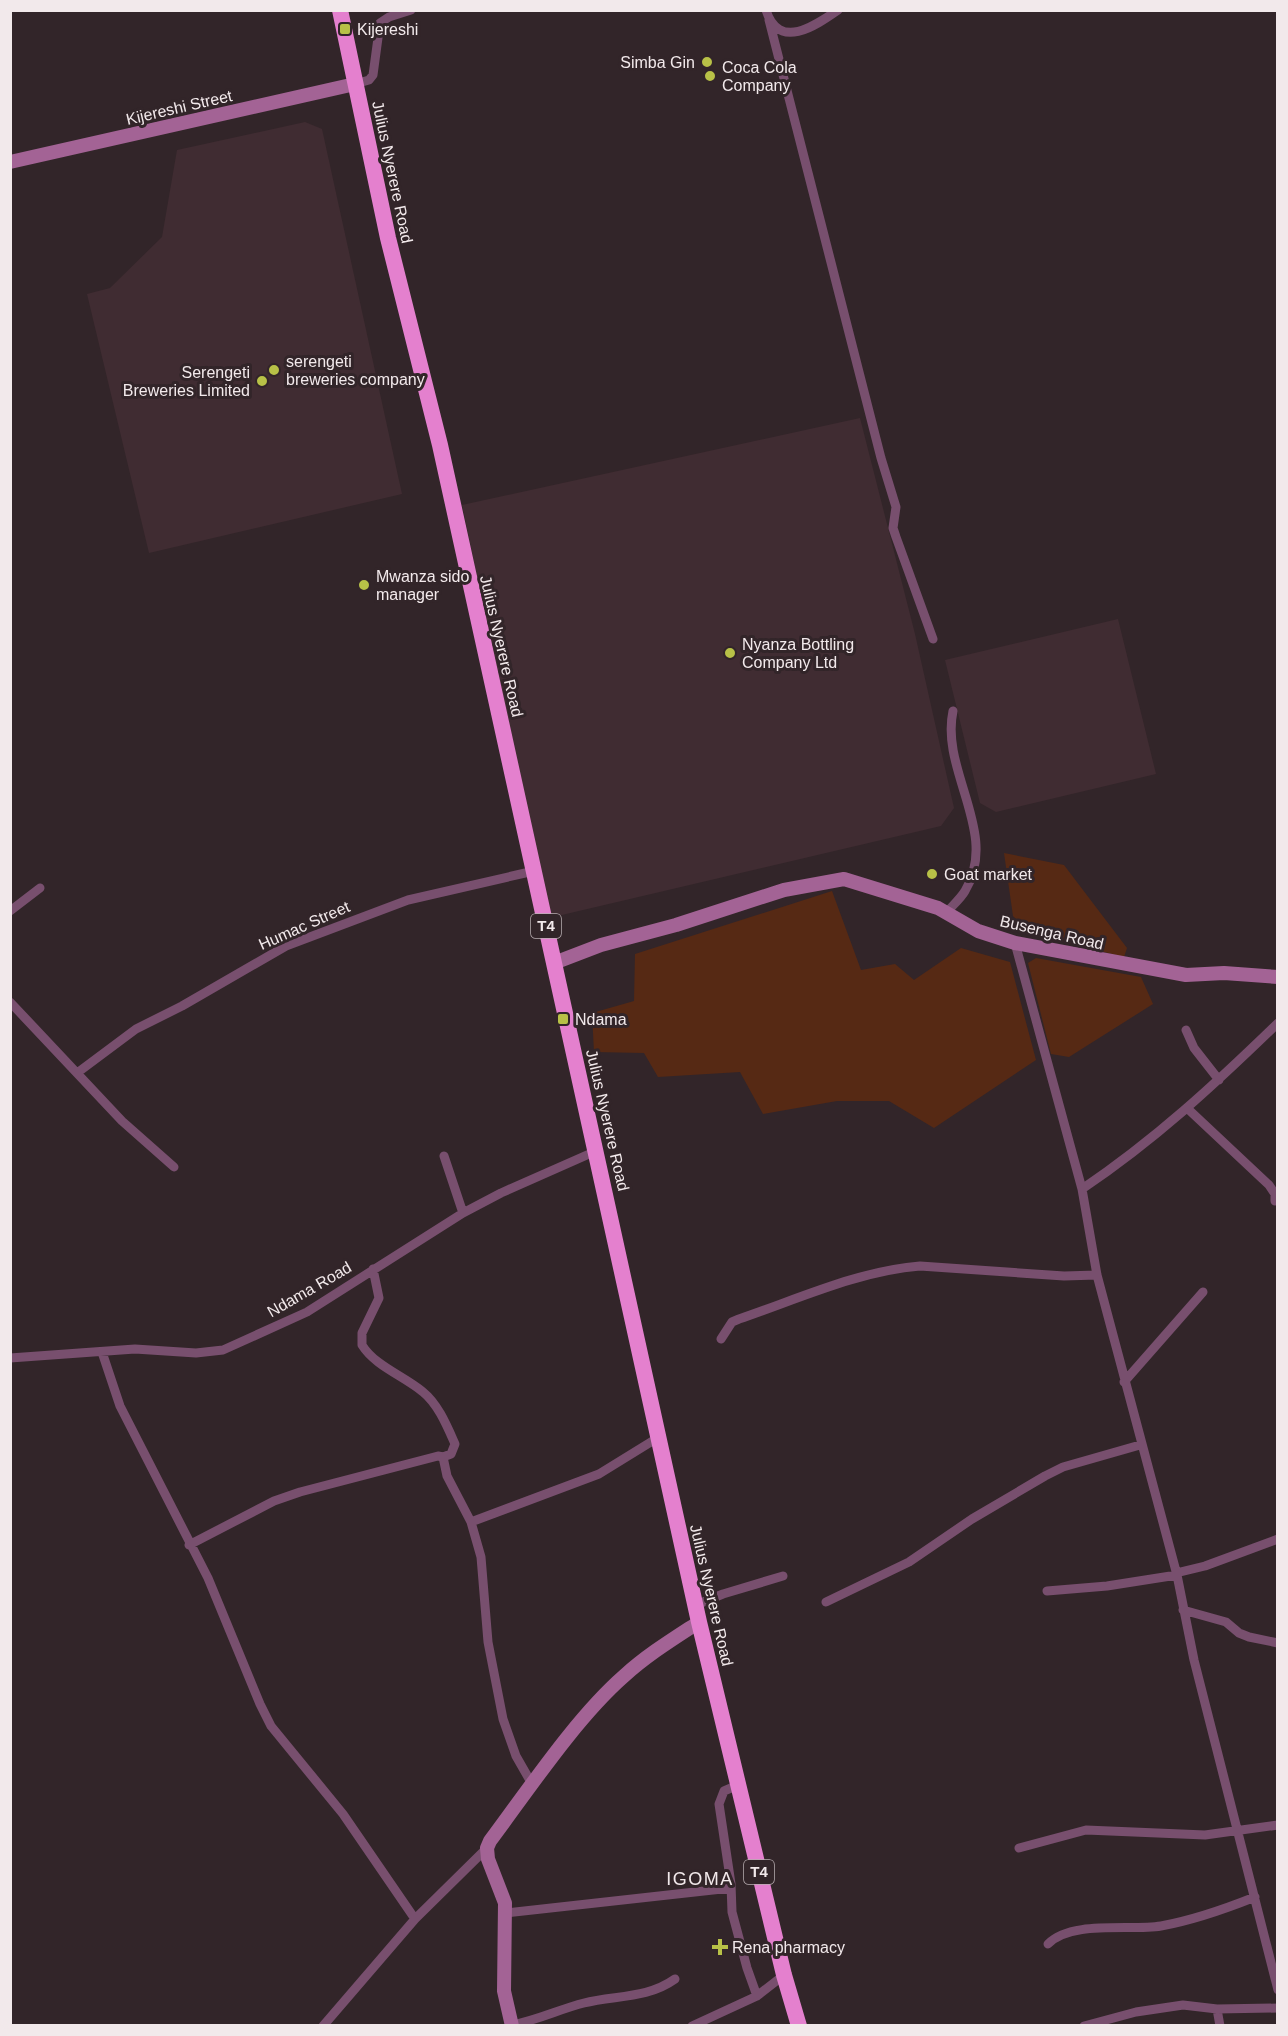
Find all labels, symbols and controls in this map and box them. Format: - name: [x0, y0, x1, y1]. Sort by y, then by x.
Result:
- place label: Kijereshi: [357, 21, 418, 38]
- marker: Kijereshi: [338, 22, 352, 36]
- place label: Simba Gin: [620, 54, 695, 71]
- marker: Simba Gin: [700, 55, 714, 69]
- place label: Coca Cola Company: [722, 59, 797, 94]
- marker: Coca Cola Company: [703, 69, 717, 83]
- street label: Kijereshi Street: [124, 87, 234, 128]
- street label: Julius Nyerere Road: [369, 99, 416, 245]
- place label: serengeti breweries company: [286, 353, 425, 388]
- marker: serengeti breweries company: [267, 363, 281, 377]
- place label: Serengeti Breweries Limited: [123, 364, 250, 399]
- marker: Serengeti Breweries Limited: [255, 374, 269, 388]
- place label: Mwanza sido manager: [376, 568, 469, 603]
- street label: Julius Nyerere Road: [477, 574, 526, 719]
- marker: Mwanza sido manager: [357, 578, 371, 592]
- place label: Nyanza Bottling Company Ltd: [742, 636, 854, 671]
- marker: Nyanza Bottling Company Ltd: [723, 646, 737, 660]
- place label: Goat market: [944, 866, 1033, 883]
- marker: Goat market: [925, 867, 939, 881]
- street label: Humac Street: [256, 898, 353, 953]
- street label: Busenga Road: [998, 912, 1105, 953]
- road number: T4: [531, 914, 561, 938]
- place label: Ndama: [575, 1011, 627, 1028]
- marker: Ndama: [556, 1012, 570, 1026]
- street label: Julius Nyerere Road: [583, 1048, 632, 1193]
- street label: Ndama Road: [264, 1259, 354, 1320]
- street label: Julius Nyerere Road: [687, 1523, 736, 1668]
- road number: T4: [744, 1860, 774, 1884]
- district label: IGOMA: [666, 1869, 734, 1889]
- place label: Rena pharmacy: [732, 1939, 845, 1956]
- marker: Rena pharmacy: [713, 1940, 727, 1954]

